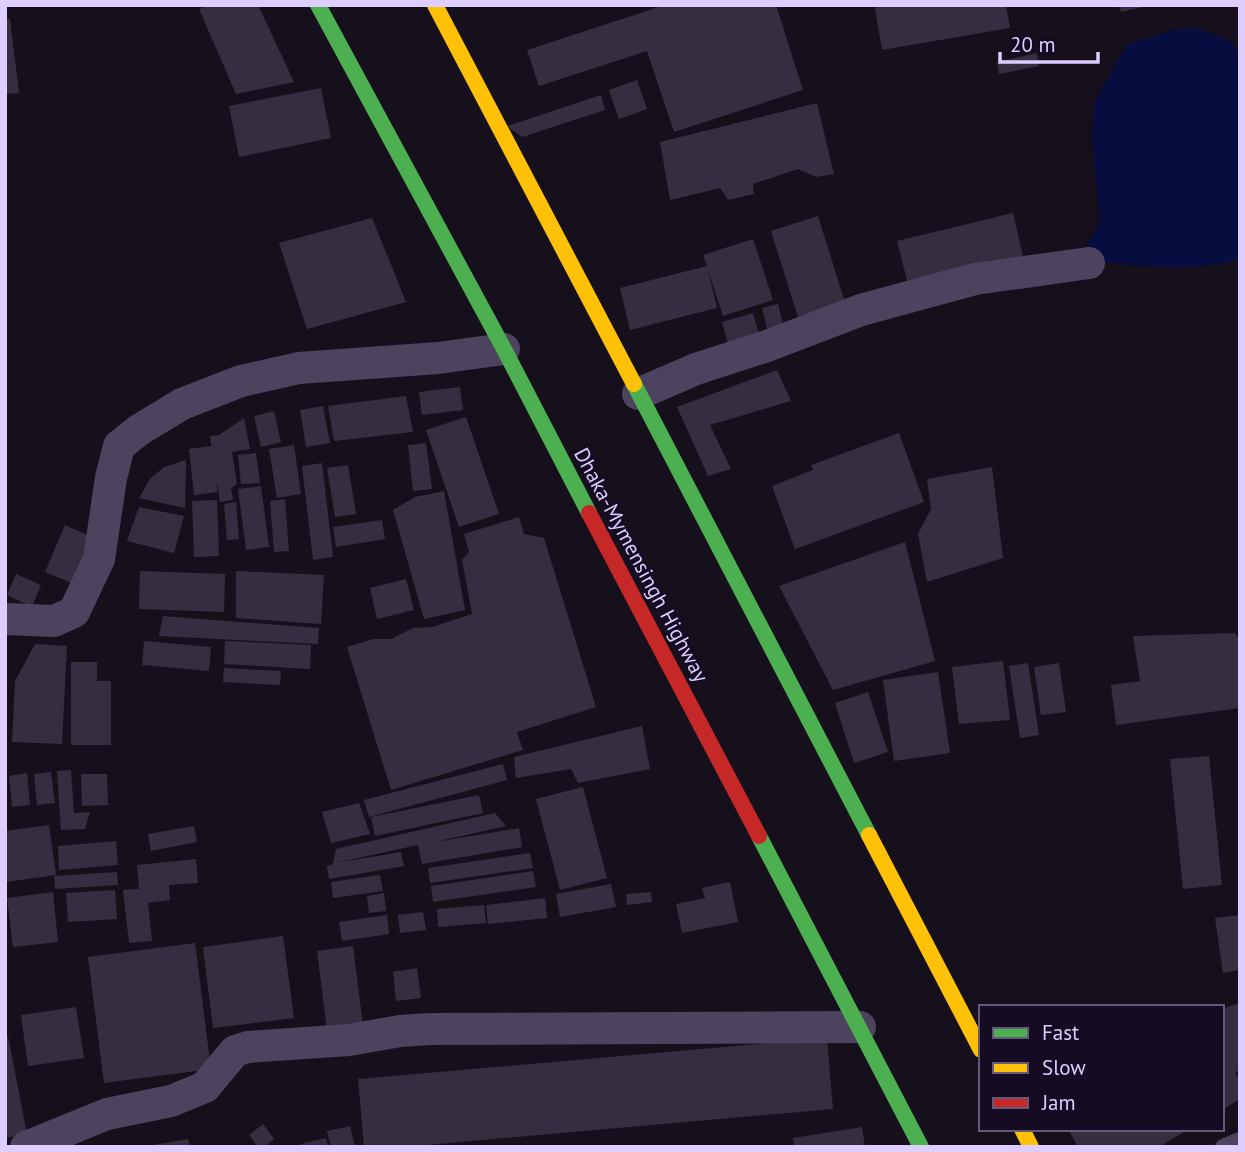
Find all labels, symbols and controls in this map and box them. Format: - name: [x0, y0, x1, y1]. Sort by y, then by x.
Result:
- scale bar: [1000, 21, 1098, 65]
- text: 20 m: [1010, 31, 1056, 58]
- street label: Dhaka-Mymensingh Highway: [568, 443, 715, 687]
- legend: [979, 1005, 1224, 1131]
- text: Fast: [1042, 1019, 1079, 1046]
- text: Slow: [1042, 1054, 1086, 1081]
- text: Jam: [1041, 1089, 1076, 1116]

